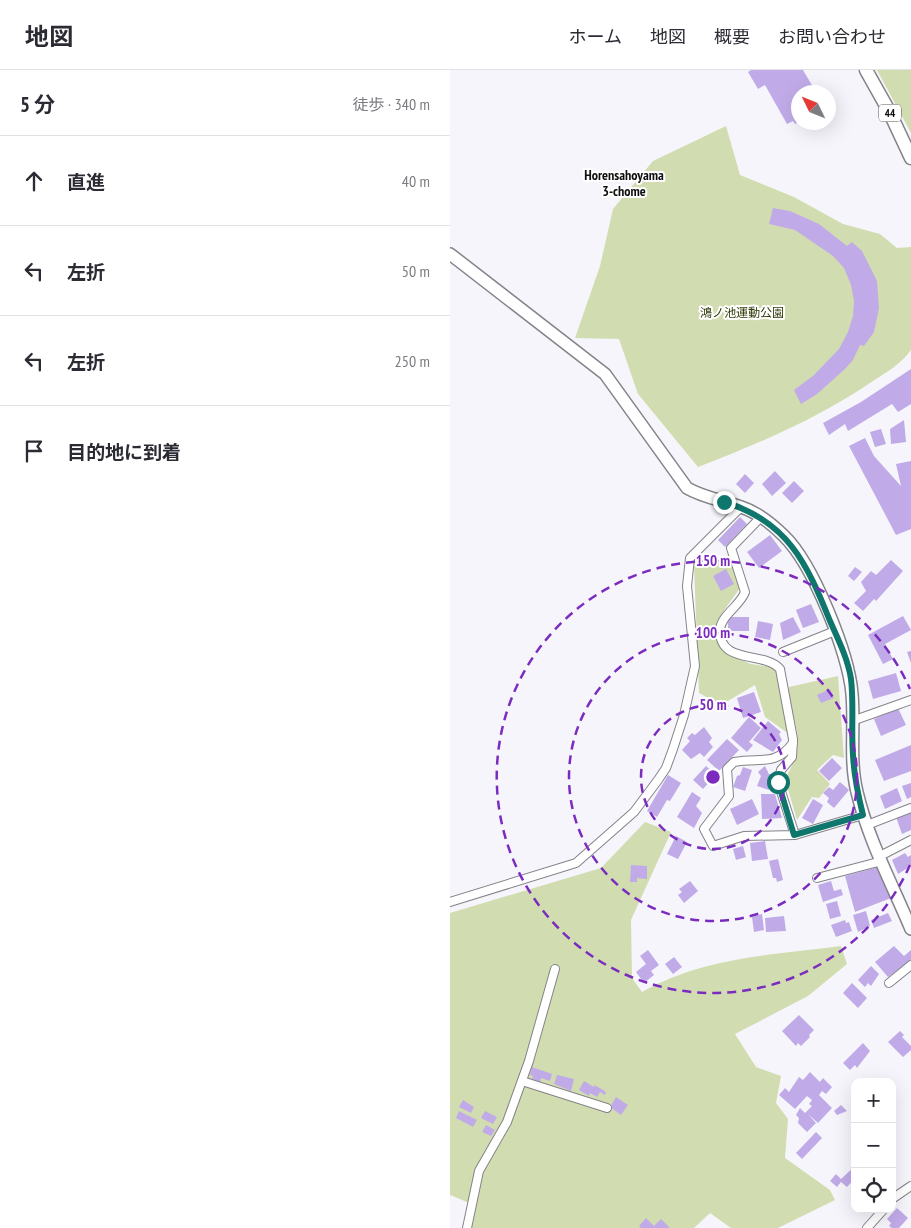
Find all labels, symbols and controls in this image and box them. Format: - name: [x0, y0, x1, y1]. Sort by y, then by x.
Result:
- text: 地図: [25, 21, 73, 52]
- text: ホーム: [569, 25, 622, 48]
- text: 地図: [650, 25, 686, 48]
- text: 概要: [714, 25, 750, 48]
- text: お問い合わせ: [778, 25, 886, 48]
- north arrow: [791, 85, 836, 130]
- text: 5 分: [20, 91, 55, 118]
- text: 徒歩 · 340 m: [352, 94, 430, 114]
- road number: 44: [879, 104, 901, 122]
- district label: Horensahoyama 3-chome: [584, 166, 664, 200]
- icon: ahead: [20, 167, 48, 195]
- text: 直進: [67, 170, 105, 194]
- text: 40 m: [402, 171, 430, 191]
- icon: left: [20, 257, 48, 285]
- text: 左折: [67, 260, 105, 284]
- text: 50 m: [402, 261, 430, 281]
- park label: 鴻ノ池運動公園: [700, 305, 784, 320]
- icon: left: [20, 347, 48, 375]
- text: 左折: [67, 350, 105, 374]
- text: 250 m: [395, 351, 430, 371]
- icon: arrive: [20, 437, 48, 465]
- text: 目的地に到着: [67, 440, 181, 464]
- route end: [713, 491, 736, 514]
- text: 150 m: [696, 551, 730, 570]
- text: 100 m: [696, 623, 730, 642]
- text: 50 m: [699, 695, 727, 714]
- centre of rings: [704, 768, 722, 786]
- route start: [767, 771, 790, 794]
- map controls: [851, 1078, 896, 1213]
- button: +: [851, 1078, 896, 1123]
- button: −: [851, 1123, 896, 1168]
- button: locate: [851, 1168, 896, 1213]

